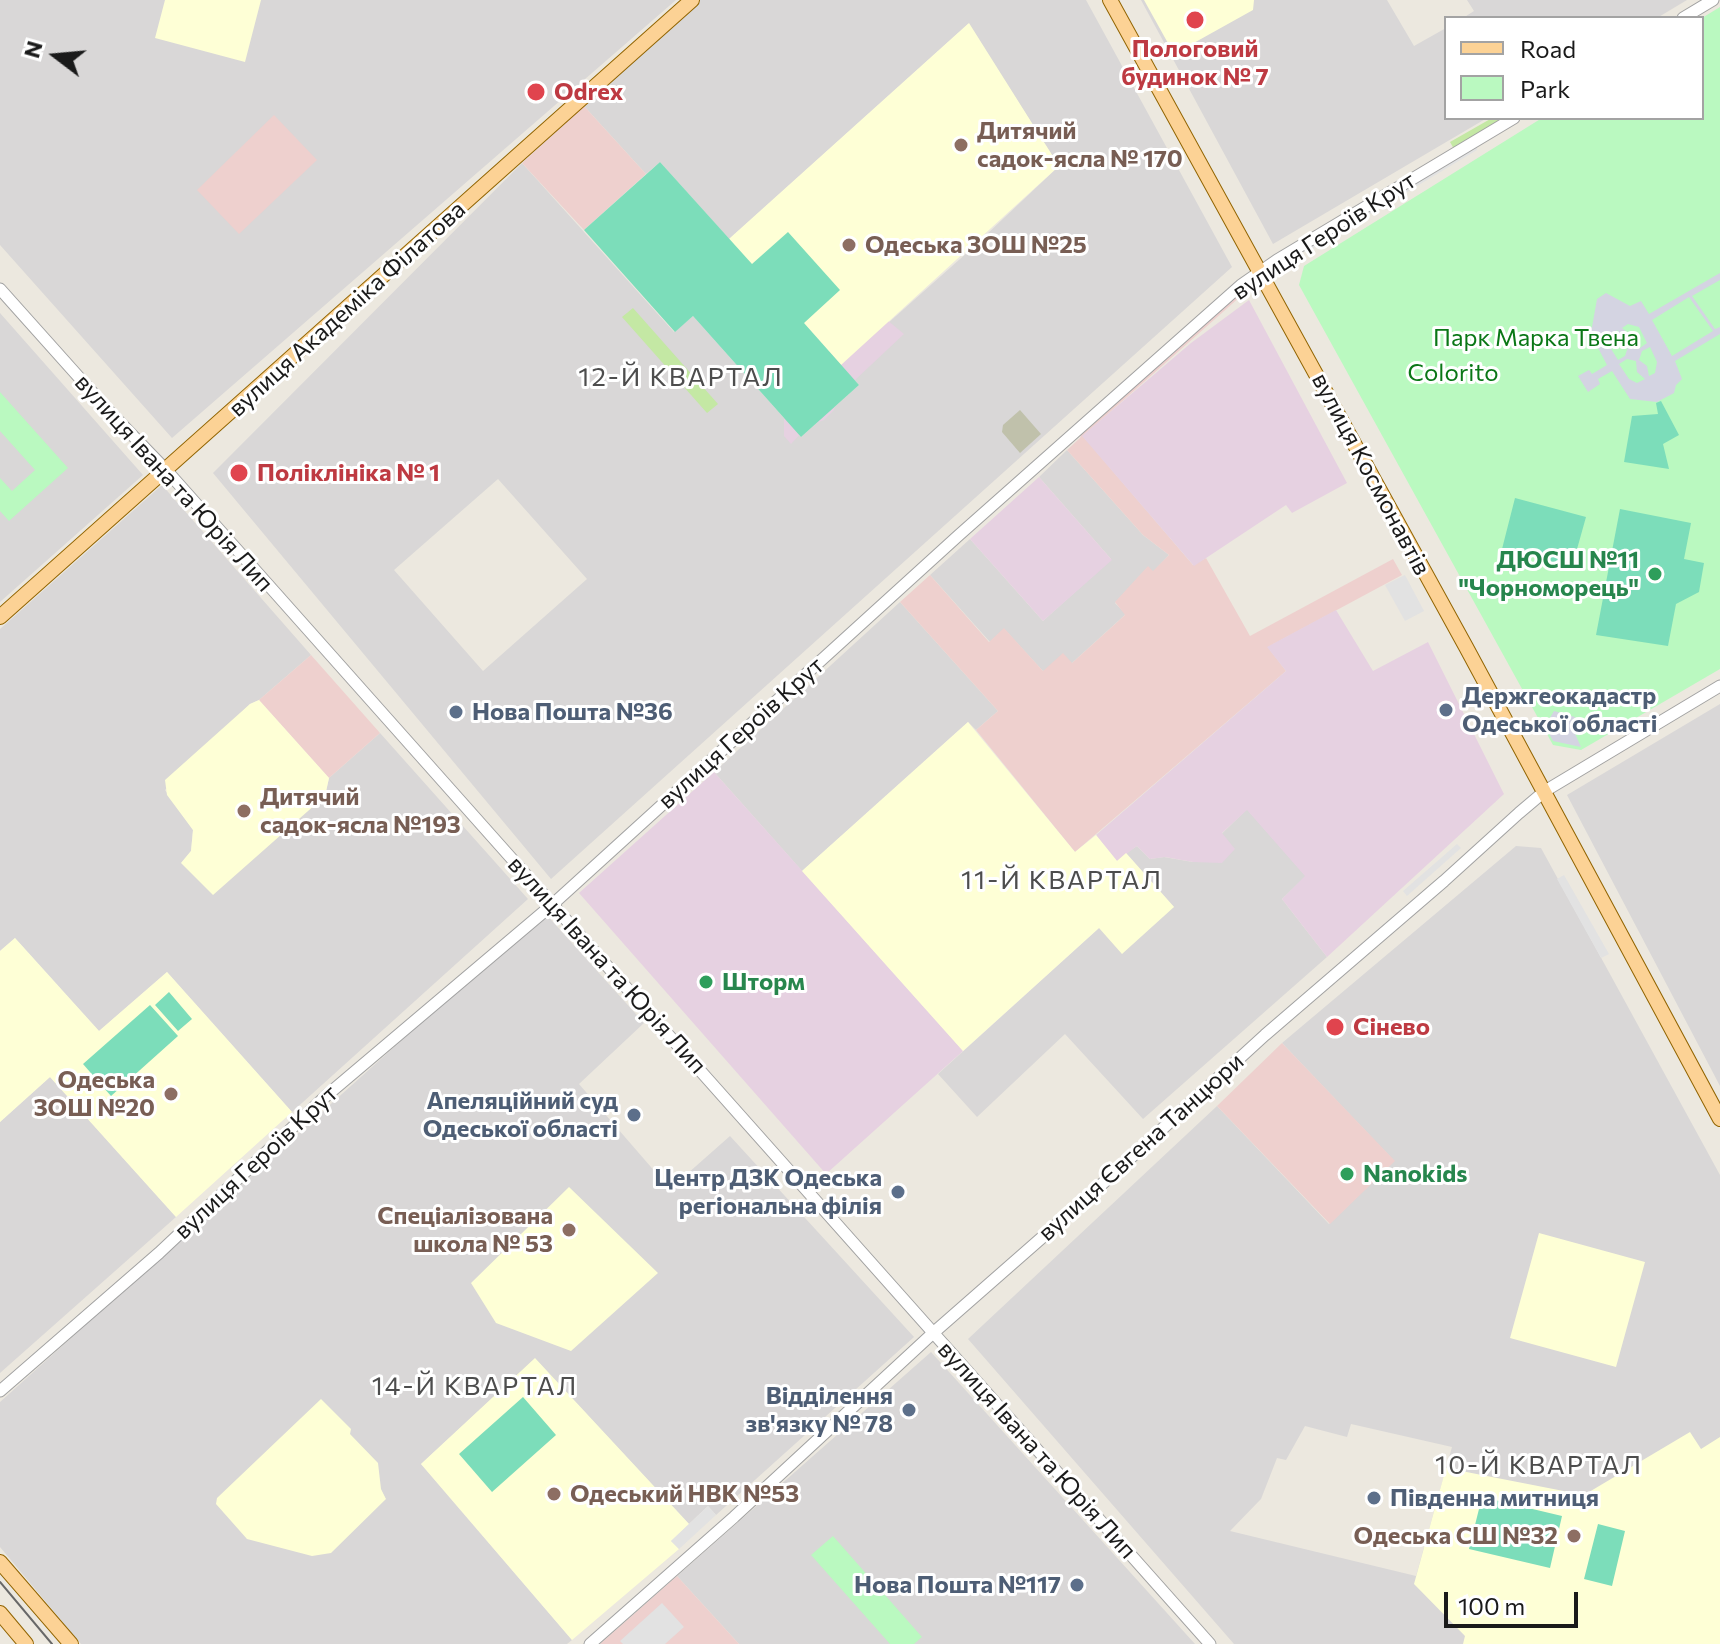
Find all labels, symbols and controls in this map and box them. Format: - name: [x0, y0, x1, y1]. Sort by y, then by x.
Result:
- marker: Пологовий будинок № 7: [1184, 9, 1206, 31]
- north arrow: [16, 16, 96, 96]
- legend: [1444, 16, 1704, 120]
- text: Road: [1520, 34, 1576, 63]
- place label: Пологовий будинок № 7: [1121, 35, 1269, 91]
- text: N: [17, 38, 48, 61]
- text: Park: [1520, 74, 1570, 103]
- place label: Odrex: [554, 78, 623, 106]
- marker: Odrex: [525, 81, 547, 103]
- place label: Дитячий садок-ясла № 170: [977, 117, 1183, 173]
- marker: Дитячий садок-ясла № 170: [952, 136, 970, 154]
- street label: вулиця Героїв Крут: [1227, 166, 1421, 306]
- street label: вулиця Академіка Філатова: [223, 195, 471, 423]
- place label: Одеська ЗОШ №25: [865, 231, 1087, 259]
- marker: Одеська ЗОШ №25: [840, 236, 858, 254]
- park label: Парк Марка Твена: [1433, 324, 1639, 352]
- park label: Colorito: [1408, 359, 1498, 387]
- district label: 12-Й КВАРТАЛ: [578, 361, 784, 393]
- street label: вулиця Івана та Юрія Лип: [69, 368, 279, 598]
- street label: вулиця Космонавтів: [1305, 368, 1437, 580]
- place label: Поліклініка № 1: [257, 459, 440, 487]
- marker: Поліклініка № 1: [228, 462, 250, 484]
- place label: ДЮСШ №11 "Чорноморець": [1459, 546, 1639, 602]
- marker: ДЮСШ №11 "Чорноморець": [1646, 565, 1664, 583]
- street label: вулиця Героїв Крут: [652, 651, 830, 815]
- place label: Держгеокадастр Одеської області: [1462, 682, 1657, 738]
- place label: Нова Пошта №36: [472, 698, 673, 726]
- marker: Держгеокадастр Одеської області: [1437, 701, 1455, 719]
- marker: Нова Пошта №36: [447, 703, 465, 721]
- place label: Дитячий садок-ясла №193: [260, 783, 461, 839]
- marker: Дитячий садок-ясла №193: [235, 802, 253, 820]
- street label: вулиця Івана та Юрія Лип: [502, 850, 712, 1080]
- district label: 11-Й КВАРТАЛ: [961, 864, 1163, 896]
- place label: Шторм: [722, 968, 805, 996]
- marker: Шторм: [697, 973, 715, 991]
- place label: Сінево: [1353, 1013, 1430, 1041]
- marker: Сінево: [1324, 1016, 1346, 1038]
- street label: вулиця Євгена Танцюри: [1032, 1047, 1250, 1247]
- place label: Одеська ЗОШ №20: [33, 1066, 155, 1122]
- street label: вулиця Героїв Крут: [168, 1079, 344, 1245]
- marker: Одеська ЗОШ №20: [162, 1085, 180, 1103]
- place label: Апеляційний суд Одеської області: [423, 1087, 618, 1143]
- marker: Апеляційний суд Одеської області: [625, 1106, 643, 1124]
- place label: Nanokids: [1363, 1160, 1468, 1188]
- place label: Центр ДЗК Одеська регіональна філія: [654, 1164, 882, 1220]
- marker: Nanokids: [1338, 1165, 1356, 1183]
- marker: Центр ДЗК Одеська регіональна філія: [889, 1183, 907, 1201]
- place label: Спеціалізована школа № 53: [377, 1202, 553, 1258]
- marker: Спеціалізована школа № 53: [560, 1221, 578, 1239]
- street label: вулиця Івана та Юрія Лип: [932, 1335, 1142, 1565]
- district label: 14-Й КВАРТАЛ: [372, 1370, 578, 1402]
- place label: Відділення зв'язку № 78: [745, 1382, 893, 1438]
- marker: Відділення зв'язку № 78: [900, 1401, 918, 1419]
- district label: 10-Й КВАРТАЛ: [1435, 1449, 1643, 1481]
- place label: Одеський НВК №53: [570, 1480, 799, 1508]
- place label: Південна митниця: [1390, 1484, 1599, 1512]
- marker: Одеський НВК №53: [545, 1485, 563, 1503]
- marker: Південна митниця: [1365, 1489, 1383, 1507]
- place label: Одеська СШ №32: [1354, 1522, 1558, 1550]
- marker: Одеська СШ №32: [1565, 1527, 1583, 1545]
- place label: Нова Пошта №117: [854, 1571, 1061, 1599]
- marker: Нова Пошта №117: [1068, 1576, 1086, 1594]
- scale bar: [1448, 1576, 1582, 1626]
- text: 100 m: [1458, 1591, 1525, 1620]

